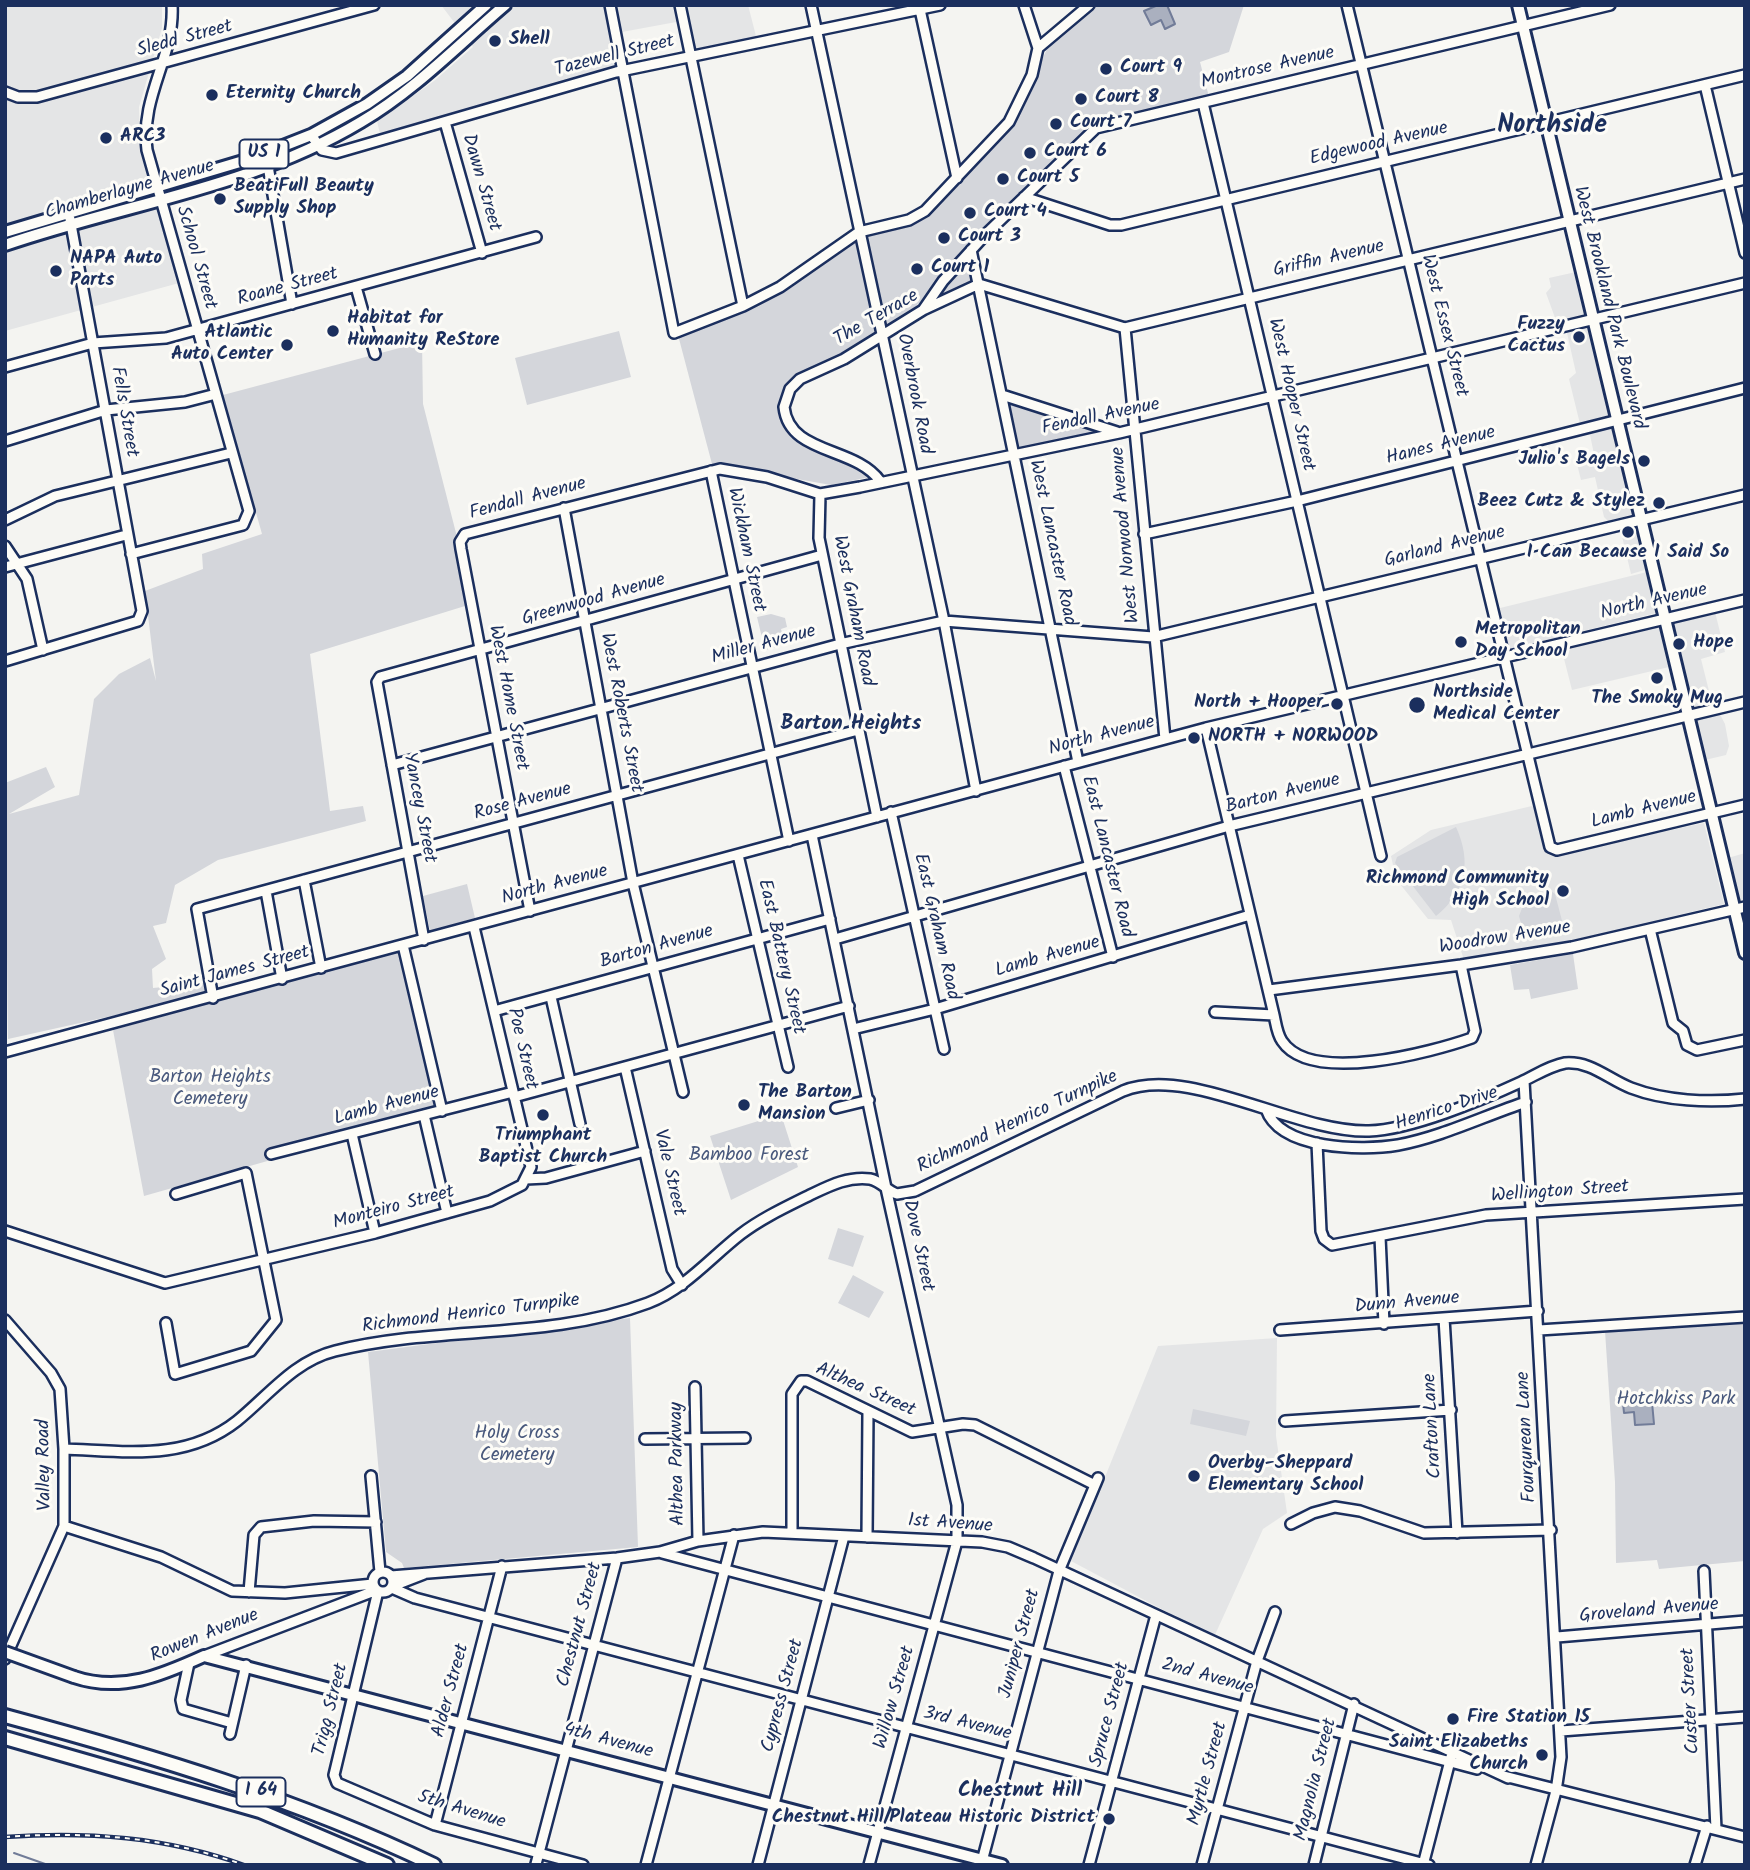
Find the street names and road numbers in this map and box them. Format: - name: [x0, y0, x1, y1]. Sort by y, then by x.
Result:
- street label: Sledd Street: [135, 16, 235, 64]
- street label: Tazewell Street: [553, 31, 677, 83]
- street label: Montrose Avenue: [1199, 43, 1337, 95]
- street label: Edgewood Avenue: [1308, 118, 1450, 172]
- street label: Dawn Street: [455, 132, 505, 234]
- road number: US 1: [240, 140, 288, 168]
- street label: Chamberlayne Avenue: [43, 156, 217, 226]
- street label: West Brookland Park Boulevard: [1567, 184, 1649, 432]
- street label: School Street: [169, 204, 221, 312]
- street label: Griffin Avenue: [1271, 236, 1387, 284]
- street label: West Essex Street: [1414, 252, 1472, 400]
- street label: Roane Street: [235, 264, 341, 312]
- street label: The Terrace: [831, 286, 923, 352]
- street label: West Hooper Street: [1261, 316, 1319, 474]
- street label: Overbrook Road: [890, 332, 936, 456]
- street label: Fells Street: [104, 365, 142, 459]
- street label: Fendall Avenue: [1040, 394, 1162, 442]
- street label: Hanes Avenue: [1384, 422, 1498, 472]
- street label: West Norwood Avenue: [1108, 446, 1146, 624]
- street label: West Lancaster Road: [1022, 458, 1080, 628]
- street label: Fendall Avenue: [467, 473, 589, 527]
- street label: Wickham Street: [721, 486, 769, 614]
- street label: Garland Avenue: [1382, 522, 1508, 574]
- street label: West Graham Road: [826, 534, 878, 688]
- street label: Greenwood Avenue: [520, 570, 668, 632]
- street label: North Avenue: [1598, 580, 1710, 626]
- street label: Miller Avenue: [709, 621, 819, 671]
- street label: West Home Street: [482, 624, 532, 772]
- street label: West Roberts Street: [593, 631, 647, 795]
- street label: North Avenue: [1046, 712, 1158, 762]
- street label: Yancey Street: [396, 751, 440, 865]
- street label: Barton Avenue: [1224, 770, 1342, 820]
- street label: East Lancaster Road: [1075, 774, 1137, 940]
- street label: Rose Avenue: [472, 779, 574, 827]
- street label: Lamb Avenue: [1589, 787, 1699, 835]
- street label: East Graham Road: [907, 851, 963, 1003]
- street label: North Avenue: [499, 861, 611, 911]
- street label: East Battery Street: [751, 877, 809, 1037]
- street label: Woodrow Avenue: [1438, 917, 1572, 961]
- street label: Barton Avenue: [598, 921, 716, 975]
- street label: Lamb Avenue: [993, 932, 1103, 984]
- street label: Saint James Street: [158, 942, 312, 1004]
- street label: Poe Street: [501, 1006, 541, 1092]
- street label: Richmond Henrico Turnpike: [914, 1066, 1122, 1180]
- street label: Lamb Avenue: [332, 1082, 442, 1132]
- street label: Henrico Drive: [1393, 1083, 1501, 1137]
- street label: Vale Street: [647, 1128, 689, 1218]
- street label: Wellington Street: [1490, 1177, 1630, 1209]
- street label: Monteiro Street: [331, 1182, 457, 1236]
- street label: Dove Street: [896, 1198, 938, 1294]
- street label: Dunn Avenue: [1354, 1288, 1460, 1320]
- street label: Richmond Henrico Turnpike: [361, 1290, 581, 1340]
- street label: Althea Street: [811, 1359, 919, 1423]
- street label: Fourqurean Lane: [1513, 1371, 1543, 1503]
- street label: Crafton Lane: [1420, 1373, 1448, 1479]
- street label: Althea Parkway: [667, 1402, 691, 1526]
- street label: Valley Road: [34, 1419, 58, 1511]
- street label: 1st Avenue: [907, 1511, 993, 1539]
- street label: Chestnut Street: [553, 1560, 609, 1690]
- street label: Juniper Street: [995, 1587, 1047, 1701]
- street label: Groveland Avenue: [1578, 1595, 1720, 1629]
- street label: Rowen Avenue: [148, 1605, 262, 1669]
- street label: Cypress Street: [758, 1637, 810, 1755]
- street label: Alder Street: [429, 1642, 475, 1740]
- street label: Willow Street: [870, 1644, 922, 1752]
- street label: Custer Street: [1678, 1647, 1706, 1755]
- street label: 2nd Avenue: [1159, 1655, 1255, 1701]
- street label: Spruce Street: [1086, 1660, 1136, 1770]
- street label: Trigg Street: [309, 1661, 355, 1759]
- street label: 3rd Avenue: [920, 1703, 1014, 1747]
- street label: Magnolia Street: [1291, 1716, 1343, 1844]
- street label: 4th Avenue: [561, 1719, 655, 1765]
- street label: Myrtle Street: [1184, 1720, 1234, 1828]
- road number: I 64: [236, 1778, 286, 1806]
- street label: 5th Avenue: [414, 1787, 508, 1835]

